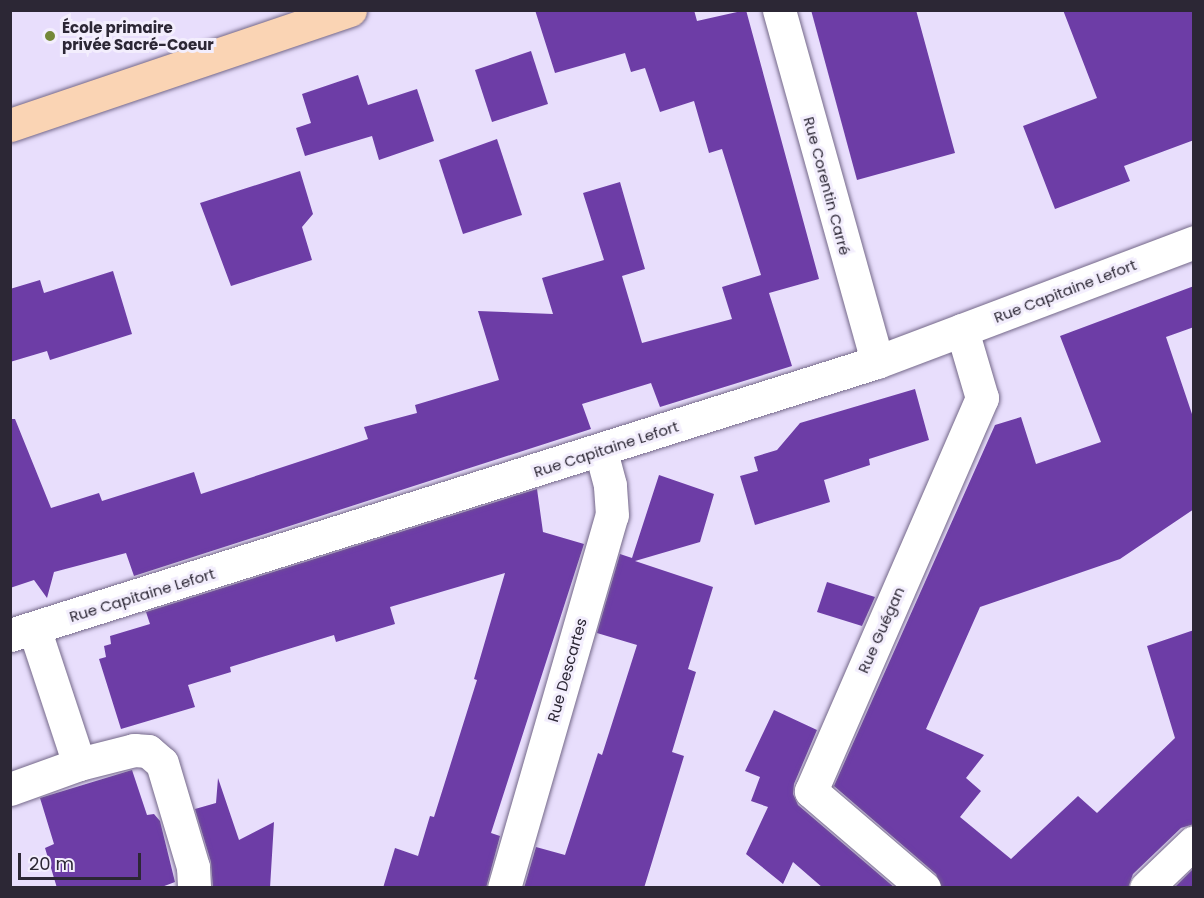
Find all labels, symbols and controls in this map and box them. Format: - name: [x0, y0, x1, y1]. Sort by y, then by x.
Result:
- place label: École primaire privée Sacré-Coeur: [62, 18, 214, 53]
- marker: École primaire privée Sacré-Coeur: [43, 29, 57, 43]
- street label: Rue Corentin Carré: [800, 115, 854, 257]
- street label: Rue Capitaine Lefort: [991, 256, 1139, 326]
- street label: Rue Capitaine Lefort: [531, 417, 681, 481]
- street label: Rue Capitaine Lefort: [67, 564, 217, 626]
- street label: Rue Guégan: [854, 584, 908, 676]
- street label: Rue Descartes: [544, 616, 590, 724]
- scale bar: [21, 841, 144, 879]
- text: 20 m: [29, 851, 74, 876]

